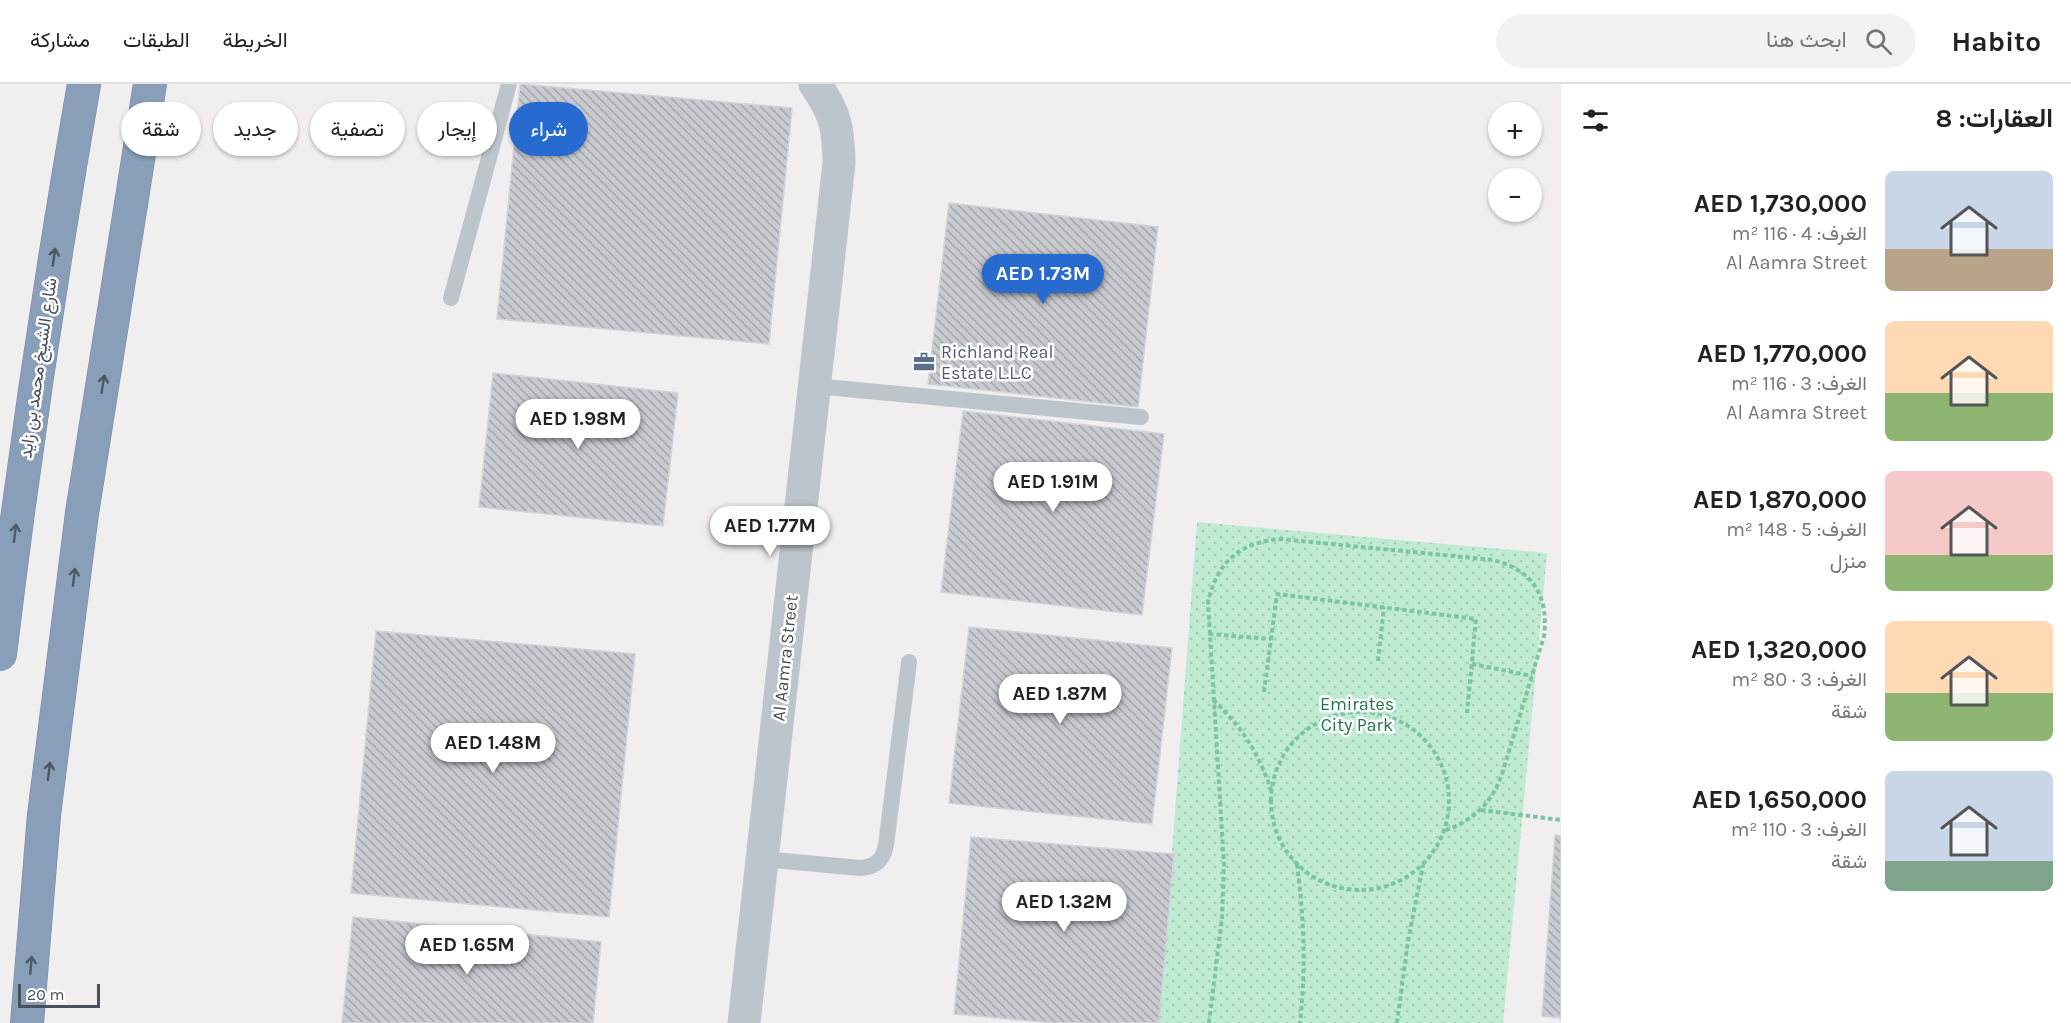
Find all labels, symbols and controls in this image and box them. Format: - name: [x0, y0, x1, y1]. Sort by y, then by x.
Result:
- search box: [1496, 14, 1916, 68]
- icon: search: [1862, 25, 1895, 58]
- text: Habito: [1952, 25, 2041, 58]
- text: ابحث هنا: [1766, 27, 1847, 53]
- text: مشاركة: [30, 28, 90, 52]
- text: الطبقات: [123, 28, 190, 52]
- text: الخريطة: [223, 28, 288, 52]
- chip: شقة: [121, 102, 201, 156]
- chip: جديد: [213, 102, 298, 156]
- chip: تصفية: [310, 102, 405, 156]
- chip: إيجار: [417, 102, 497, 156]
- chip: شراء: [509, 102, 588, 156]
- map controls: [1488, 102, 1542, 222]
- button: +: [1488, 102, 1542, 156]
- text: العقارات: 8: [1935, 103, 2053, 134]
- icon: filters: [1579, 104, 1612, 137]
- button: −: [1488, 168, 1542, 222]
- text: AED 1,730,000: [1694, 188, 1867, 219]
- icon: home: [1933, 195, 2005, 267]
- text: الغرف: 4 · 116 m²: [1732, 222, 1867, 245]
- one-way arrow: [49, 248, 60, 268]
- text: Al Aamra Street: [1726, 251, 1867, 274]
- pin: AED 1.73M: [974, 254, 1112, 305]
- text: AED 1.73M: [996, 262, 1090, 285]
- street label: شارع الشيخ محمد بن زايد: [14, 276, 63, 460]
- text: AED 1,770,000: [1697, 338, 1867, 369]
- place label: Richland Real Estate L.L.C: [941, 341, 1054, 384]
- icon: home: [1933, 345, 2005, 417]
- office icon: Richland Real Estate L.L.C: [912, 350, 936, 374]
- text: الغرف: 3 · 116 m²: [1731, 372, 1867, 395]
- one-way arrow: [97, 375, 108, 395]
- pin: AED 1.98M: [509, 399, 647, 450]
- text: Al Aamra Street: [1726, 401, 1867, 424]
- text: AED 1.98M: [529, 407, 627, 430]
- pin: AED 1.91M: [984, 462, 1122, 513]
- text: AED 1.91M: [1007, 470, 1099, 493]
- text: AED 1,870,000: [1693, 484, 1867, 515]
- icon: home: [1933, 495, 2005, 567]
- pin: AED 1.77M: [701, 506, 839, 557]
- text: AED 1.77M: [724, 514, 816, 537]
- text: الغرف: 5 · 148 m²: [1726, 518, 1867, 541]
- one-way arrow: [9, 524, 20, 544]
- text: منزل: [1830, 550, 1867, 573]
- one-way arrow: [69, 568, 80, 588]
- street label: Al Aamra Street: [767, 594, 803, 722]
- text: AED 1,320,000: [1691, 634, 1867, 665]
- icon: home: [1933, 645, 2005, 717]
- text: الغرف: 3 · 80 m²: [1732, 668, 1867, 691]
- pin: AED 1.87M: [991, 674, 1129, 725]
- text: AED 1.87M: [1013, 682, 1107, 705]
- park label: Emirates City Park: [1320, 693, 1394, 736]
- text: شقة: [1831, 700, 1867, 723]
- pin: AED 1.48M: [424, 723, 562, 774]
- text: AED 1.48M: [445, 731, 541, 754]
- one-way arrow: [44, 761, 55, 781]
- text: AED 1,650,000: [1692, 784, 1867, 815]
- icon: home: [1933, 795, 2005, 867]
- text: الغرف: 3 · 110 m²: [1731, 818, 1867, 841]
- text: شقة: [1831, 850, 1867, 873]
- pin: AED 1.32M: [995, 882, 1133, 933]
- text: AED 1.32M: [1016, 890, 1112, 913]
- pin: AED 1.65M: [398, 925, 536, 976]
- text: AED 1.65M: [419, 933, 515, 956]
- one-way arrow: [26, 955, 37, 975]
- scale bar: [18, 981, 100, 1008]
- text: 20 m: [27, 985, 65, 1004]

